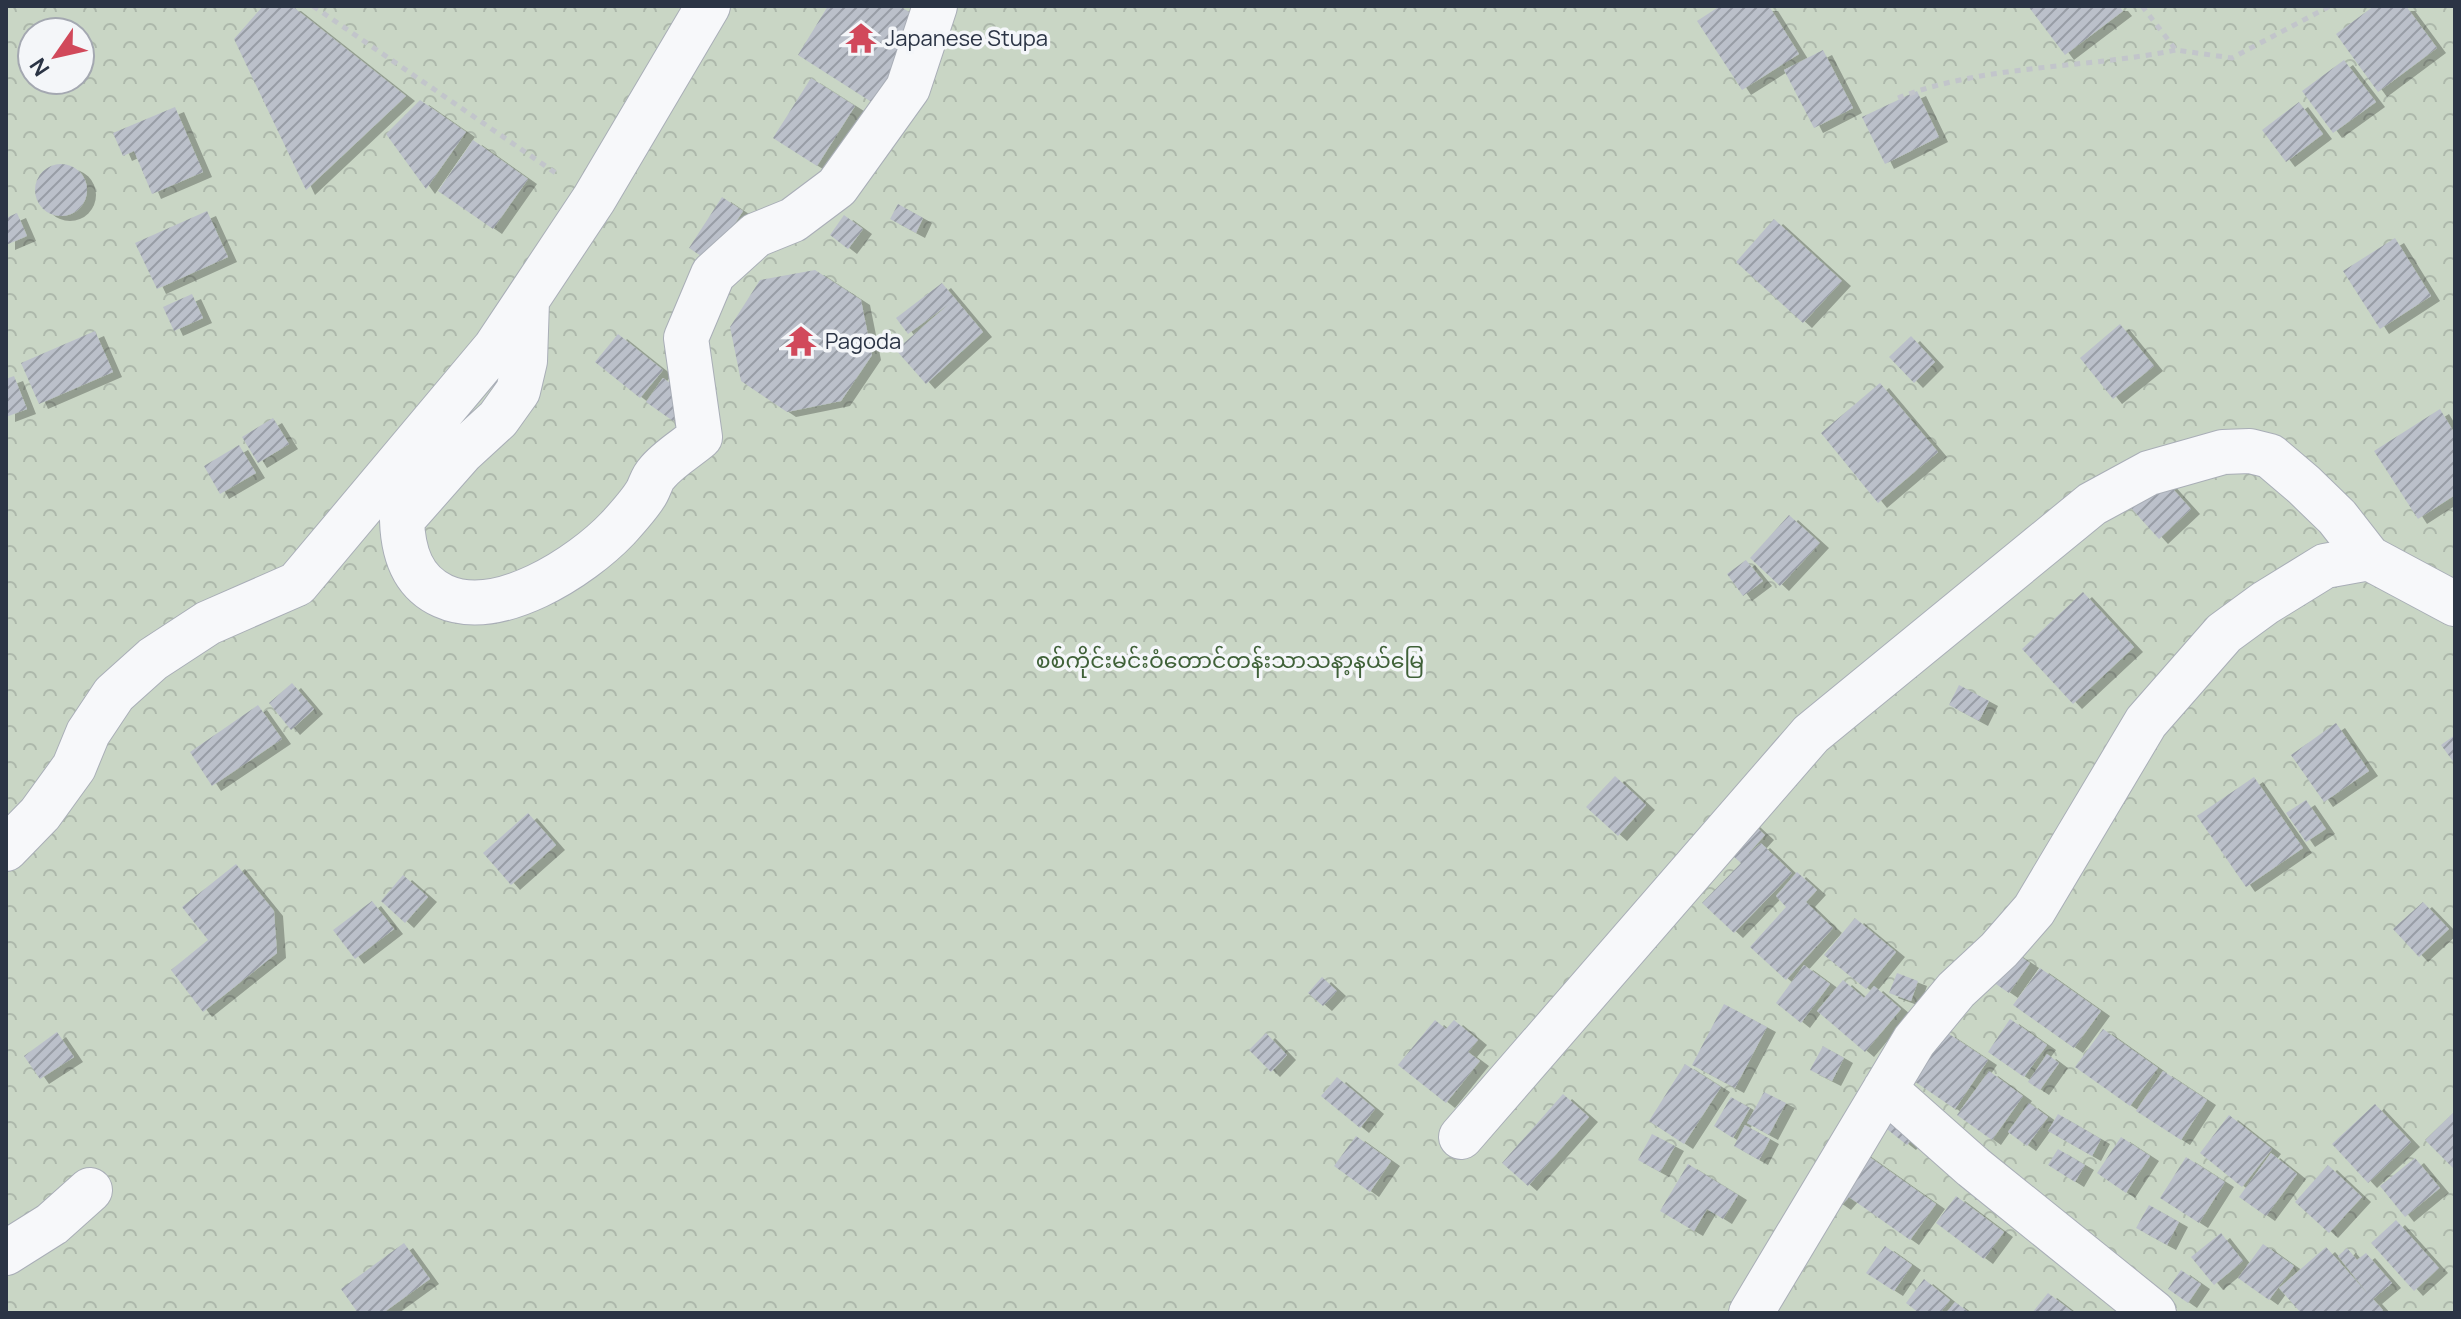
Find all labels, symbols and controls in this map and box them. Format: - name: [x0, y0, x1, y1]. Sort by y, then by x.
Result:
- north arrow: [16, 16, 96, 96]
- temple icon: Japanese Stupa: [844, 21, 878, 55]
- place label: Japanese Stupa: [885, 23, 1048, 53]
- text: N: [23, 52, 56, 82]
- temple icon: Pagoda: [784, 324, 818, 358]
- place label: Pagoda: [825, 326, 901, 356]
- park label: စစ်ကိုင်းမင်းဝံတောင်တန်းသာသနာ့နယ်မြေ: [1036, 645, 1424, 678]

